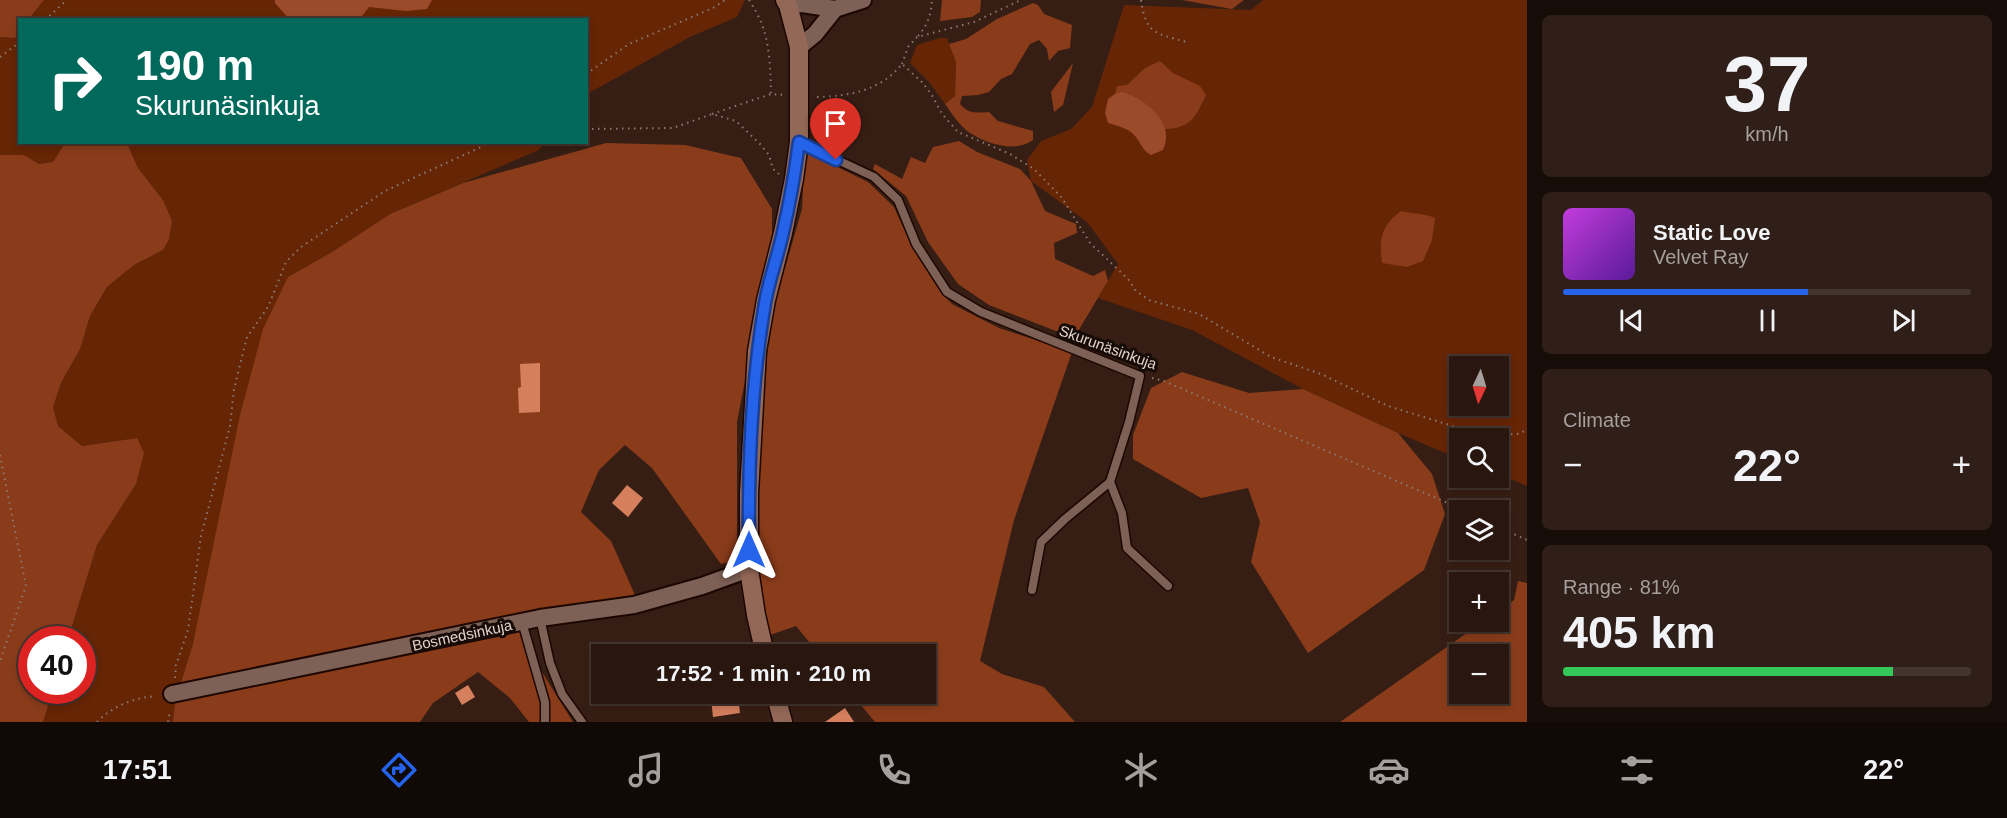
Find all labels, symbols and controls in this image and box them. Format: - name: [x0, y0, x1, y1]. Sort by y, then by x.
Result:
- text: 37: [1724, 40, 1810, 128]
- icon: right: [36, 42, 114, 120]
- text: 190 m: [135, 42, 254, 89]
- text: Skurunäsinkuja: [135, 91, 320, 121]
- pin: [810, 98, 861, 160]
- icon: arrive: [819, 107, 852, 140]
- text: km/h: [1745, 123, 1789, 145]
- text: Static Love: [1653, 220, 1770, 245]
- text: Velvet Ray: [1653, 246, 1749, 268]
- icon: previous: [1615, 304, 1648, 337]
- icon: pause: [1751, 304, 1784, 337]
- icon: next: [1887, 304, 1920, 337]
- street label: Skurunäsinkuja: [1057, 321, 1160, 373]
- north arrow: [1449, 356, 1509, 416]
- map controls: [1449, 356, 1509, 704]
- text: Climate: [1563, 409, 1631, 431]
- button: search: [1449, 428, 1509, 488]
- text: 22°: [1733, 440, 1801, 491]
- text: −: [1563, 446, 1582, 483]
- text: +: [1952, 446, 1971, 483]
- button: layers: [1449, 500, 1509, 560]
- position arrow: [717, 518, 781, 582]
- button: +: [1449, 572, 1509, 632]
- text: Range · 81%: [1563, 576, 1680, 598]
- text: 405 km: [1563, 607, 1716, 658]
- street label: Bosmedsinkuja: [410, 616, 514, 654]
- speed limit sign: 40: [18, 626, 96, 704]
- button: −: [1449, 644, 1509, 704]
- text: 17:52 · 1 min · 210 m: [656, 661, 871, 686]
- icon: directions: [378, 749, 420, 791]
- icon: music: [625, 749, 667, 791]
- icon: phone: [873, 749, 915, 791]
- icon: climate: [1120, 749, 1162, 791]
- icon: car: [1368, 749, 1410, 791]
- icon: filters: [1616, 749, 1658, 791]
- text: 17:51: [103, 755, 172, 785]
- text: 22°: [1863, 755, 1904, 785]

